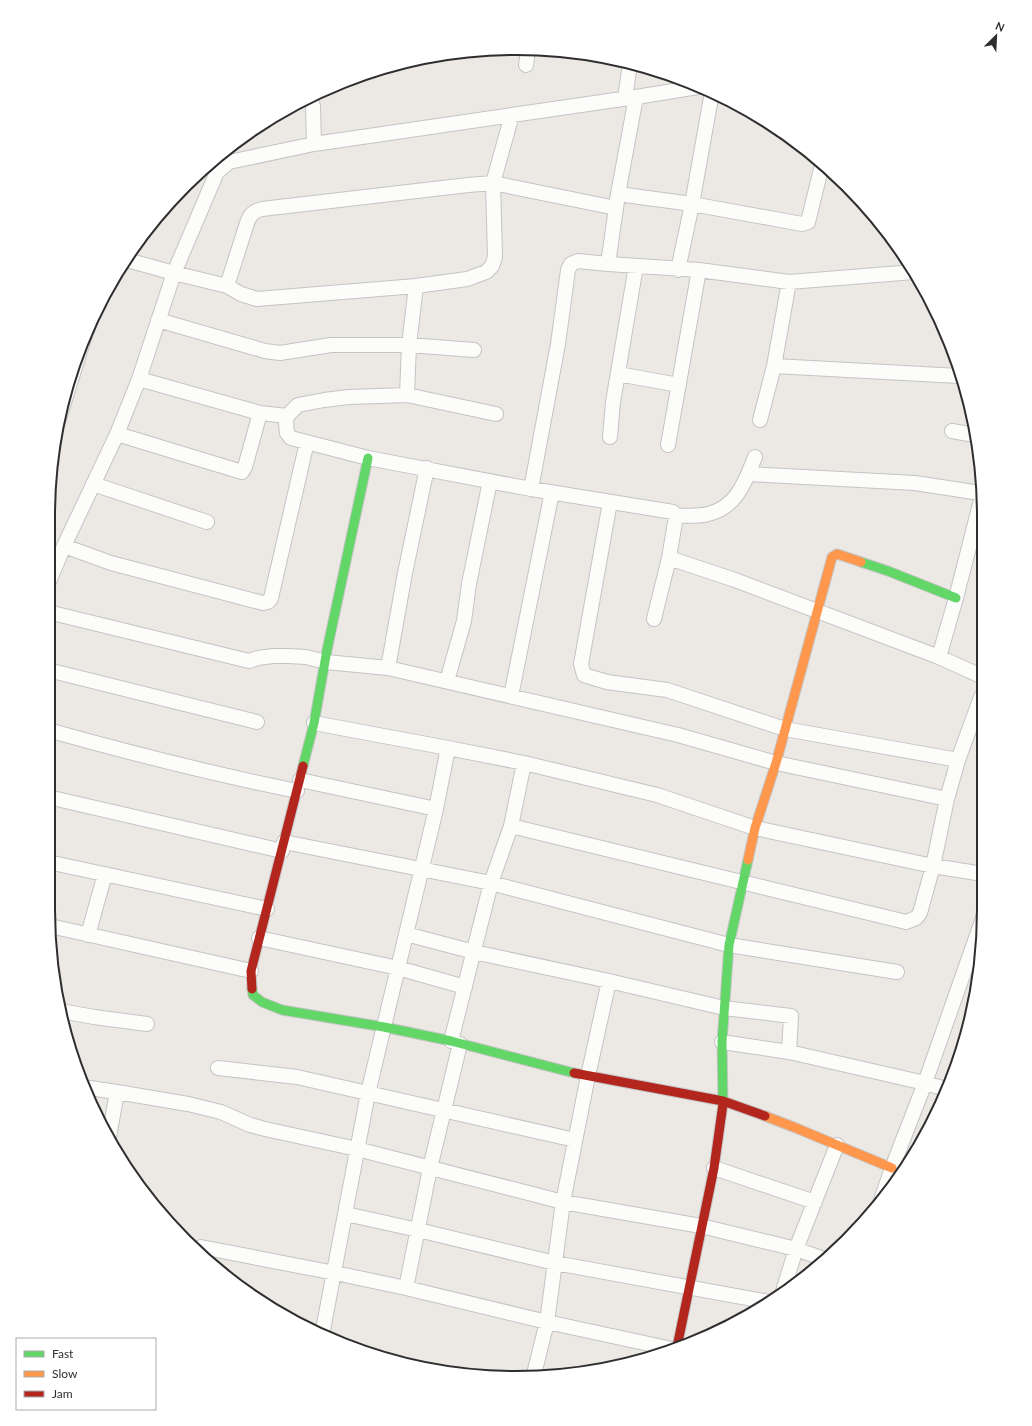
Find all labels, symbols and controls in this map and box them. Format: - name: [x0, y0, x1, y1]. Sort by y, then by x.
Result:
- north arrow: [976, 16, 1016, 56]
- text: N: [994, 19, 1007, 34]
- legend: [16, 1338, 156, 1410]
- text: Fast: [52, 1346, 74, 1361]
- text: Slow: [52, 1366, 78, 1381]
- text: Jam: [52, 1386, 73, 1401]

